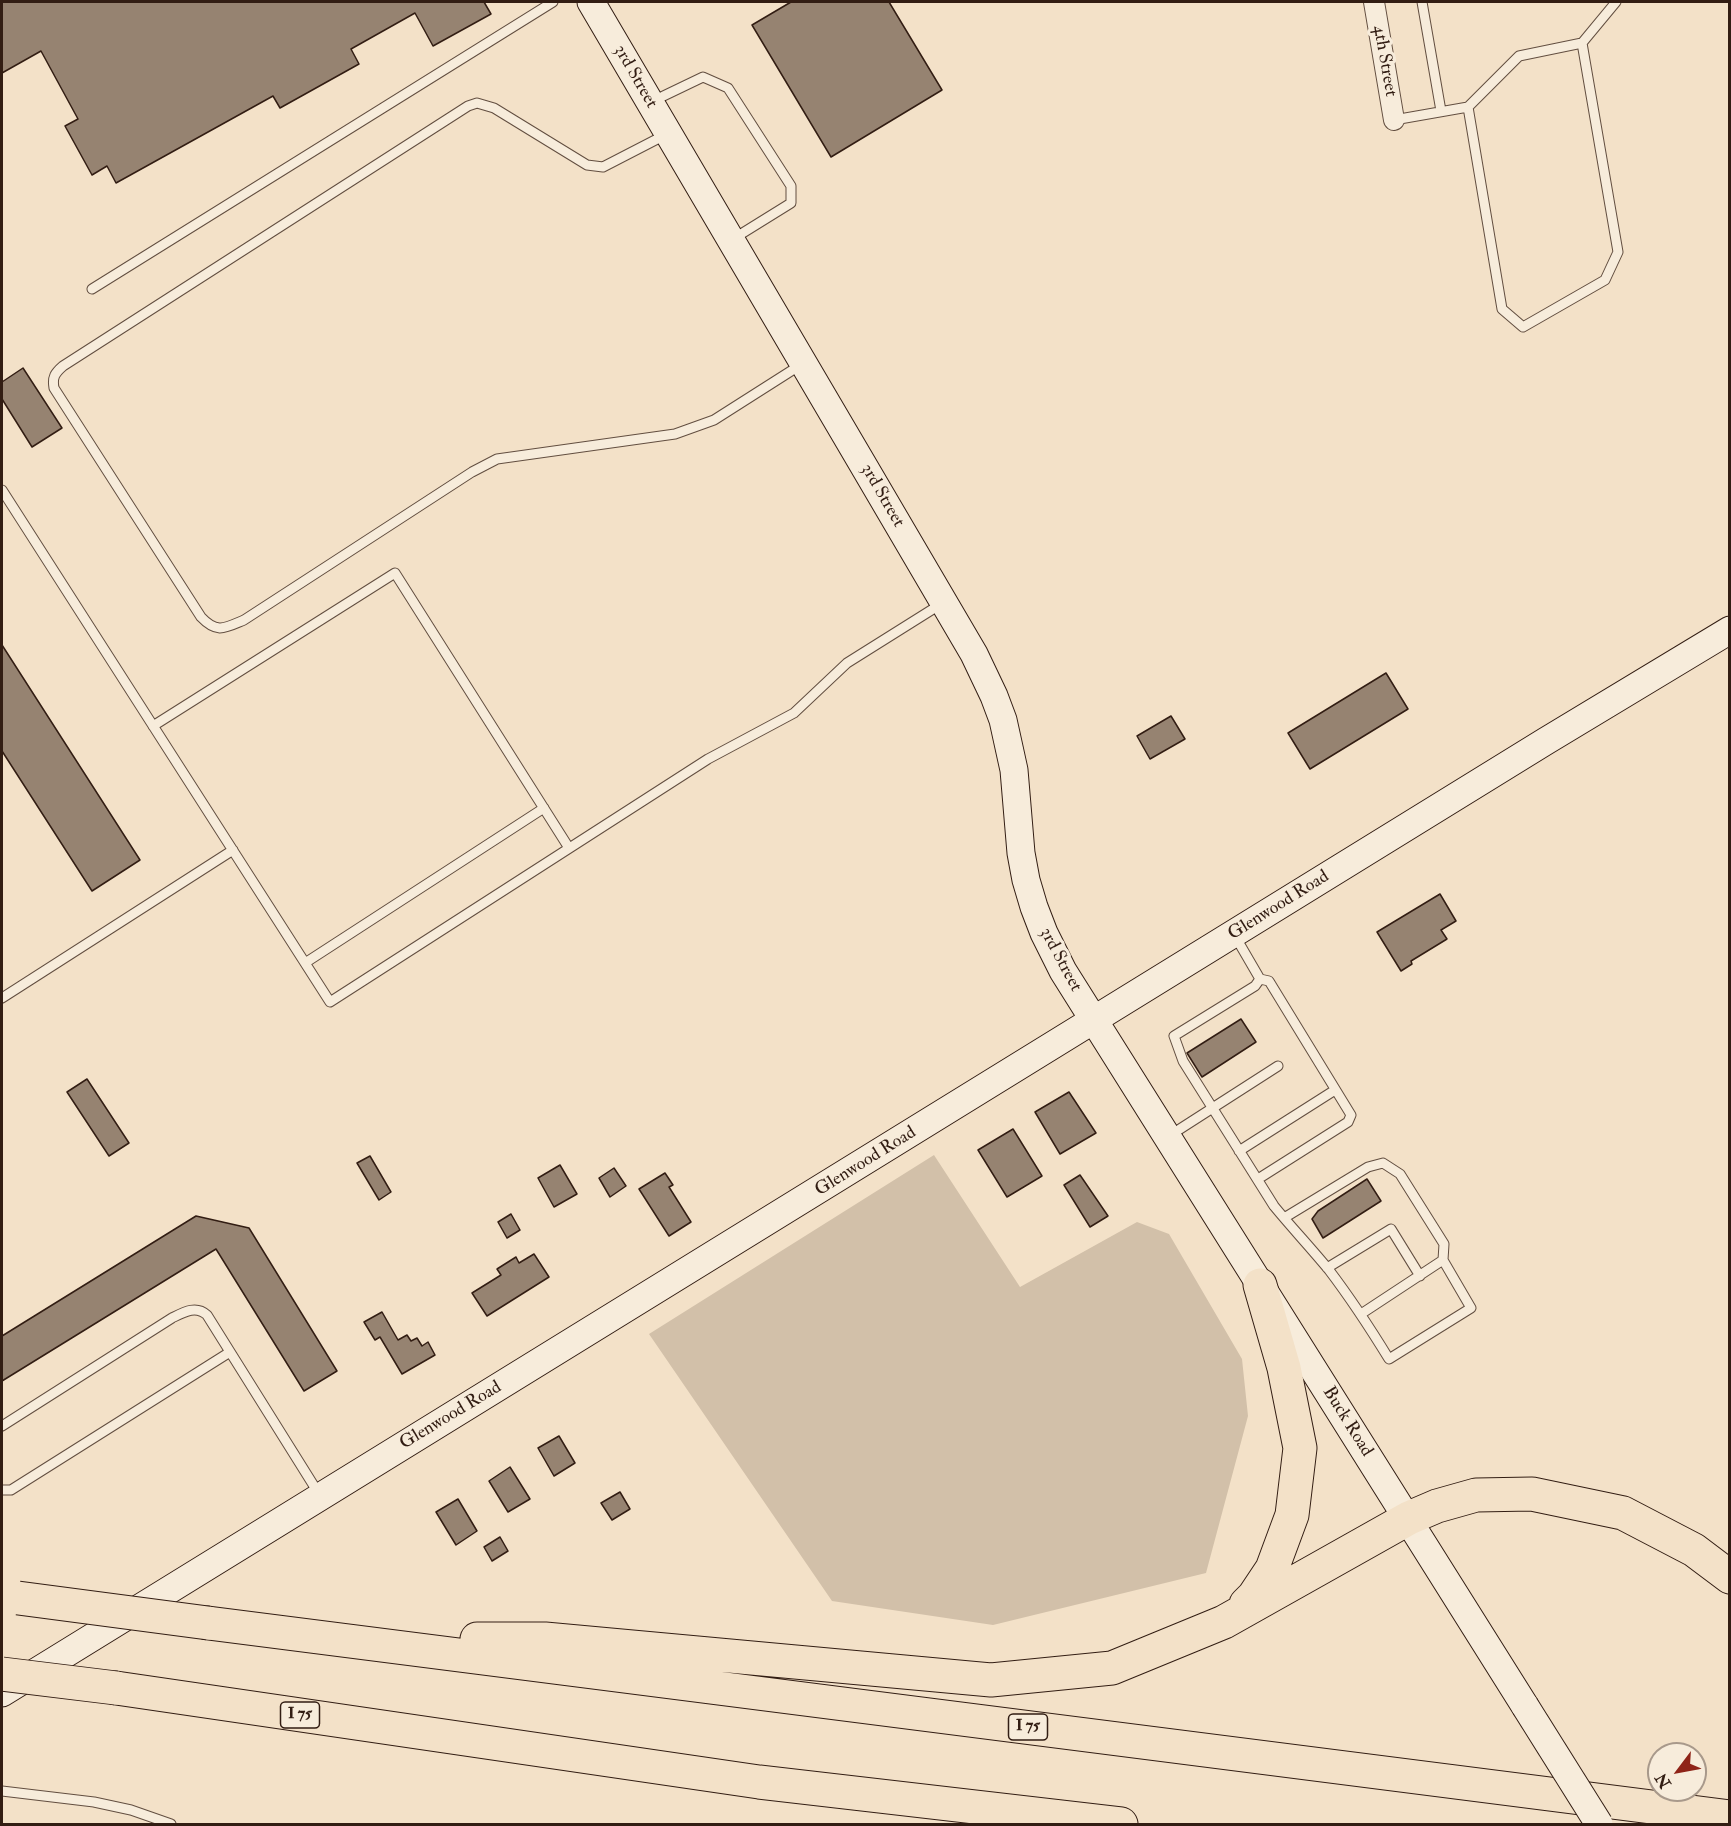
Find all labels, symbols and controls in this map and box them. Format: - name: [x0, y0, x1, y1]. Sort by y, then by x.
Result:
- street label: 4th Street: [1367, 24, 1401, 98]
- street label: 3rd Street: [608, 41, 662, 113]
- street label: 3rd Street: [855, 460, 909, 532]
- street label: Glenwood Road: [1225, 866, 1333, 946]
- street label: 3rd Street: [1034, 924, 1086, 996]
- street label: Glenwood Road: [812, 1122, 920, 1202]
- street label: Glenwood Road: [396, 1377, 506, 1455]
- street label: Buck Road: [1317, 1383, 1377, 1461]
- road number: I 75: [280, 1702, 320, 1728]
- road number: I 75: [1008, 1714, 1048, 1740]
- north arrow: [1647, 1742, 1707, 1802]
- text: N: [1651, 1769, 1676, 1792]

